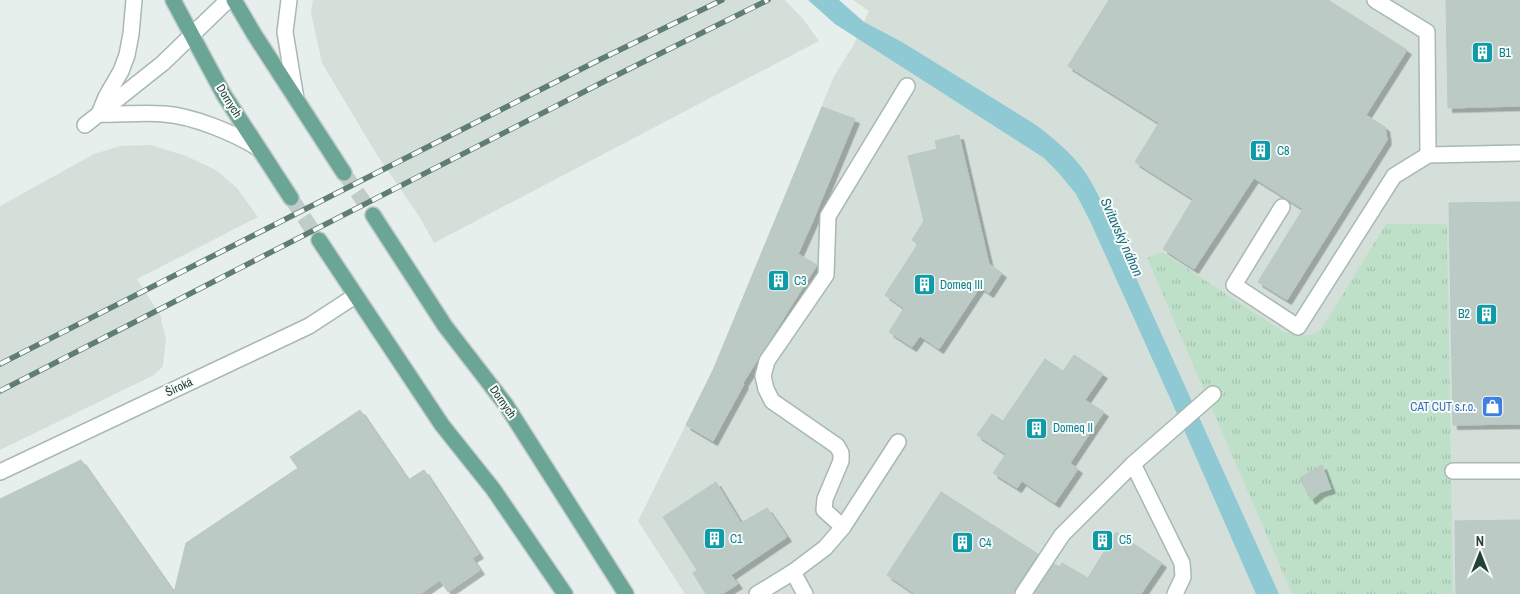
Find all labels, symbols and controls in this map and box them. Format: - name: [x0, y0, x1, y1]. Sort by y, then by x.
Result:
- building icon: B1: [1471, 41, 1495, 65]
- place label: B1: [1499, 45, 1512, 61]
- street label: Dornych: [213, 81, 245, 121]
- building icon: C8: [1249, 139, 1273, 163]
- place label: C8: [1277, 143, 1290, 159]
- water label: Svitavský náhon: [1097, 195, 1147, 279]
- building icon: C3: [766, 269, 790, 293]
- place label: C3: [794, 273, 807, 289]
- building icon: Domeq III: [912, 273, 936, 297]
- place label: Domeq III: [940, 277, 983, 293]
- building icon: B2: [1474, 302, 1498, 326]
- place label: B2: [1458, 306, 1470, 322]
- street label: Široká: [163, 374, 196, 400]
- street label: Dornych: [486, 382, 520, 422]
- shop icon: CAT CUT s.r.o.: [1480, 395, 1504, 419]
- place label: CAT CUT s.r.o.: [1410, 399, 1476, 415]
- building icon: Domeq II: [1025, 416, 1049, 440]
- place label: Domeq II: [1053, 420, 1093, 436]
- building icon: C1: [702, 527, 726, 551]
- building icon: C5: [1091, 528, 1115, 552]
- north arrow: [1455, 529, 1505, 579]
- place label: C1: [730, 531, 743, 547]
- building icon: C4: [951, 531, 975, 555]
- place label: C5: [1119, 532, 1132, 548]
- text: N: [1476, 532, 1484, 550]
- place label: C4: [979, 535, 992, 551]

